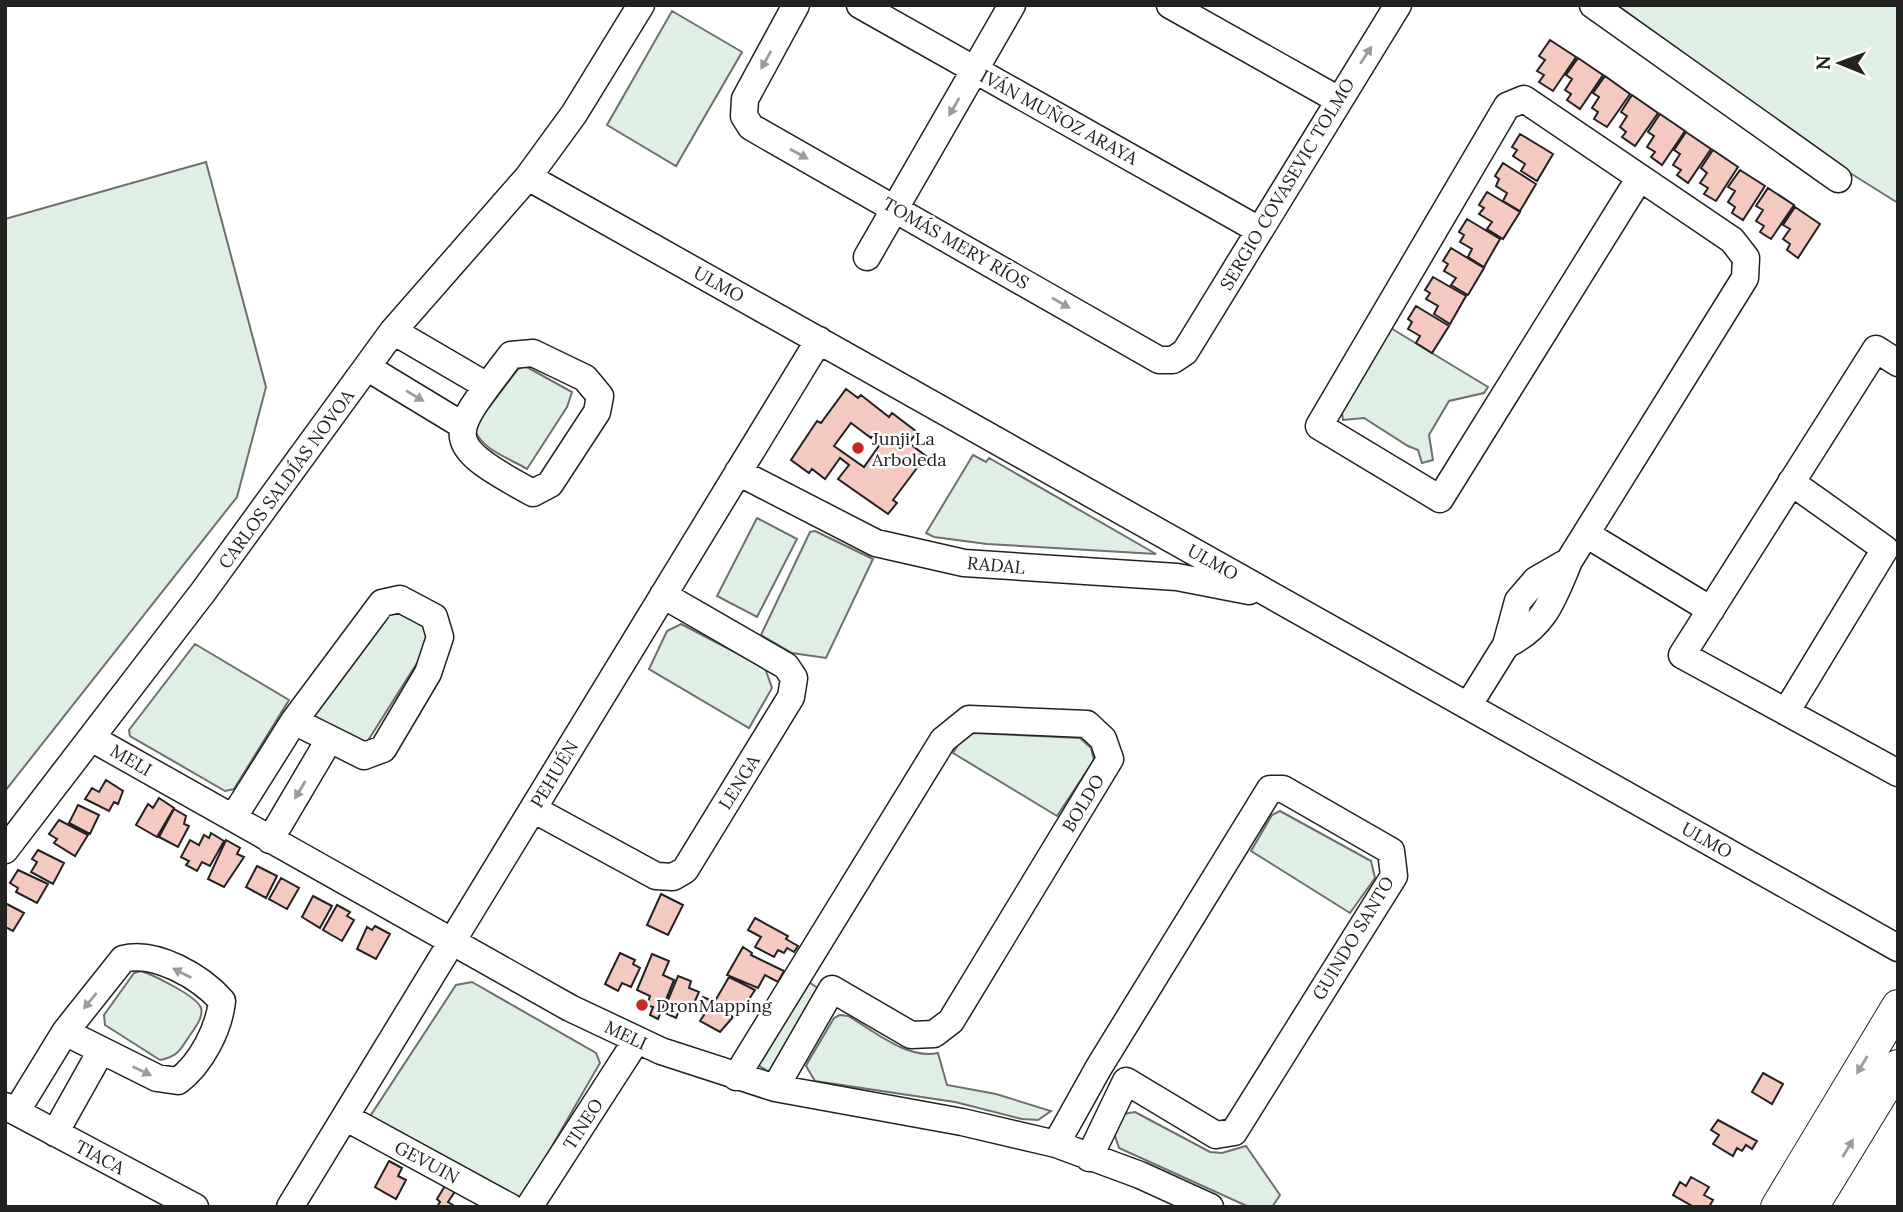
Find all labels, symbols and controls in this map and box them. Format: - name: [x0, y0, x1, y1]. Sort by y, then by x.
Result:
- north arrow: [1805, 28, 1875, 98]
- one-way arrow: [1359, 45, 1372, 64]
- one-way arrow: [760, 50, 772, 69]
- text: N: [1811, 55, 1835, 70]
- street label: IVÁN MUÑOZ ARAYA: [976, 64, 1142, 170]
- street label: SERGIO COVASEVIC TOLMO: [1214, 74, 1360, 294]
- one-way arrow: [947, 97, 960, 116]
- one-way arrow: [789, 148, 809, 160]
- street label: TOMÁS MERY RÍOS: [879, 192, 1033, 294]
- street label: ULMO: [690, 261, 748, 307]
- one-way arrow: [1051, 297, 1070, 309]
- street label: CARLOS SALDÍAS NOVOA: [213, 384, 359, 573]
- one-way arrow: [406, 390, 425, 403]
- place label: Junji La Arboleda: [871, 427, 947, 471]
- marker: Junji La Arboleda: [850, 440, 866, 456]
- street label: ULMO: [1184, 539, 1242, 585]
- street label: RADAL: [966, 551, 1027, 579]
- street label: PEHUÉN: [525, 736, 583, 812]
- street label: MELI: [106, 739, 156, 781]
- street label: LENGA: [713, 750, 765, 814]
- street label: BOLDO: [1057, 770, 1109, 836]
- one-way arrow: [293, 780, 306, 799]
- street label: ULMO: [1678, 817, 1736, 863]
- street label: GUINDO SANTO: [1307, 872, 1399, 1004]
- one-way arrow: [172, 967, 192, 979]
- one-way arrow: [82, 991, 97, 1009]
- place label: DronMapping: [656, 994, 773, 1017]
- marker: DronMapping: [634, 997, 650, 1013]
- street label: MELI: [601, 1015, 651, 1055]
- one-way arrow: [1856, 1055, 1869, 1074]
- one-way arrow: [132, 1065, 152, 1076]
- street label: TINEO: [558, 1094, 608, 1154]
- street label: TIACA: [71, 1135, 129, 1180]
- street label: GEVUIN: [391, 1135, 463, 1189]
- one-way arrow: [1841, 1139, 1854, 1158]

